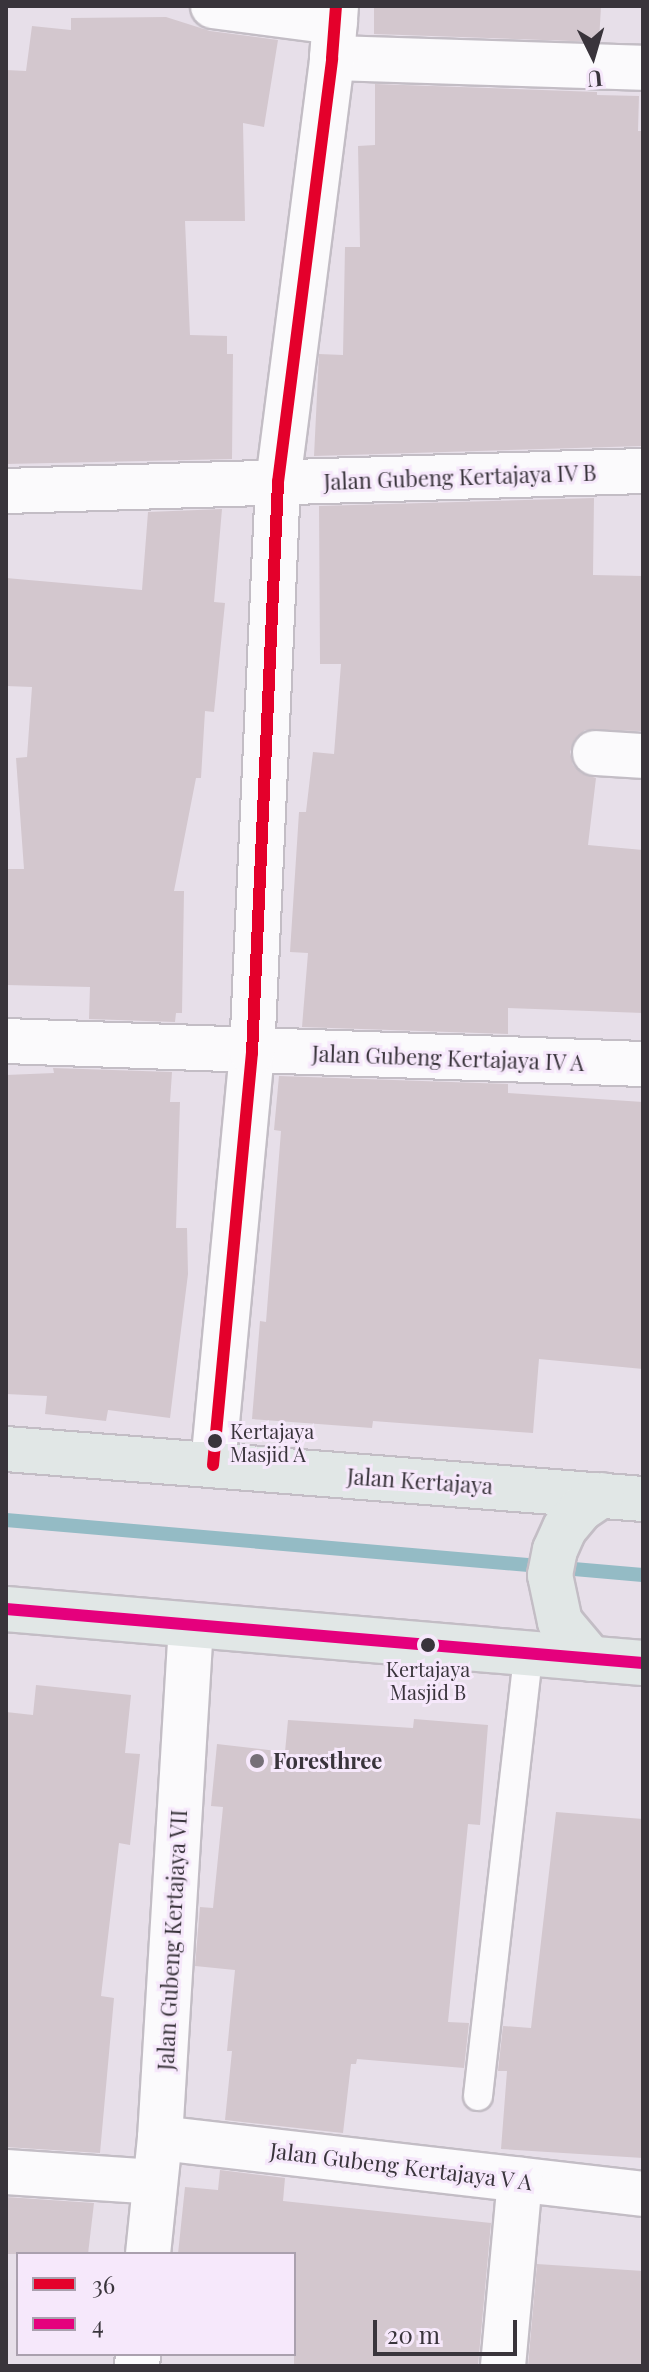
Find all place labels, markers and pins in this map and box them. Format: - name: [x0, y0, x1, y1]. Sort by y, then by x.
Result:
- place label: Kertajaya Masjid A: [230, 1418, 314, 1465]
- marker: Kertajaya Masjid A: [207, 1433, 223, 1449]
- marker: Kertajaya Masjid B: [420, 1637, 436, 1653]
- place label: Kertajaya Masjid B: [386, 1656, 470, 1703]
- place label: Foresthree: [273, 1748, 382, 1774]
- marker: Foresthree: [248, 1752, 266, 1770]

